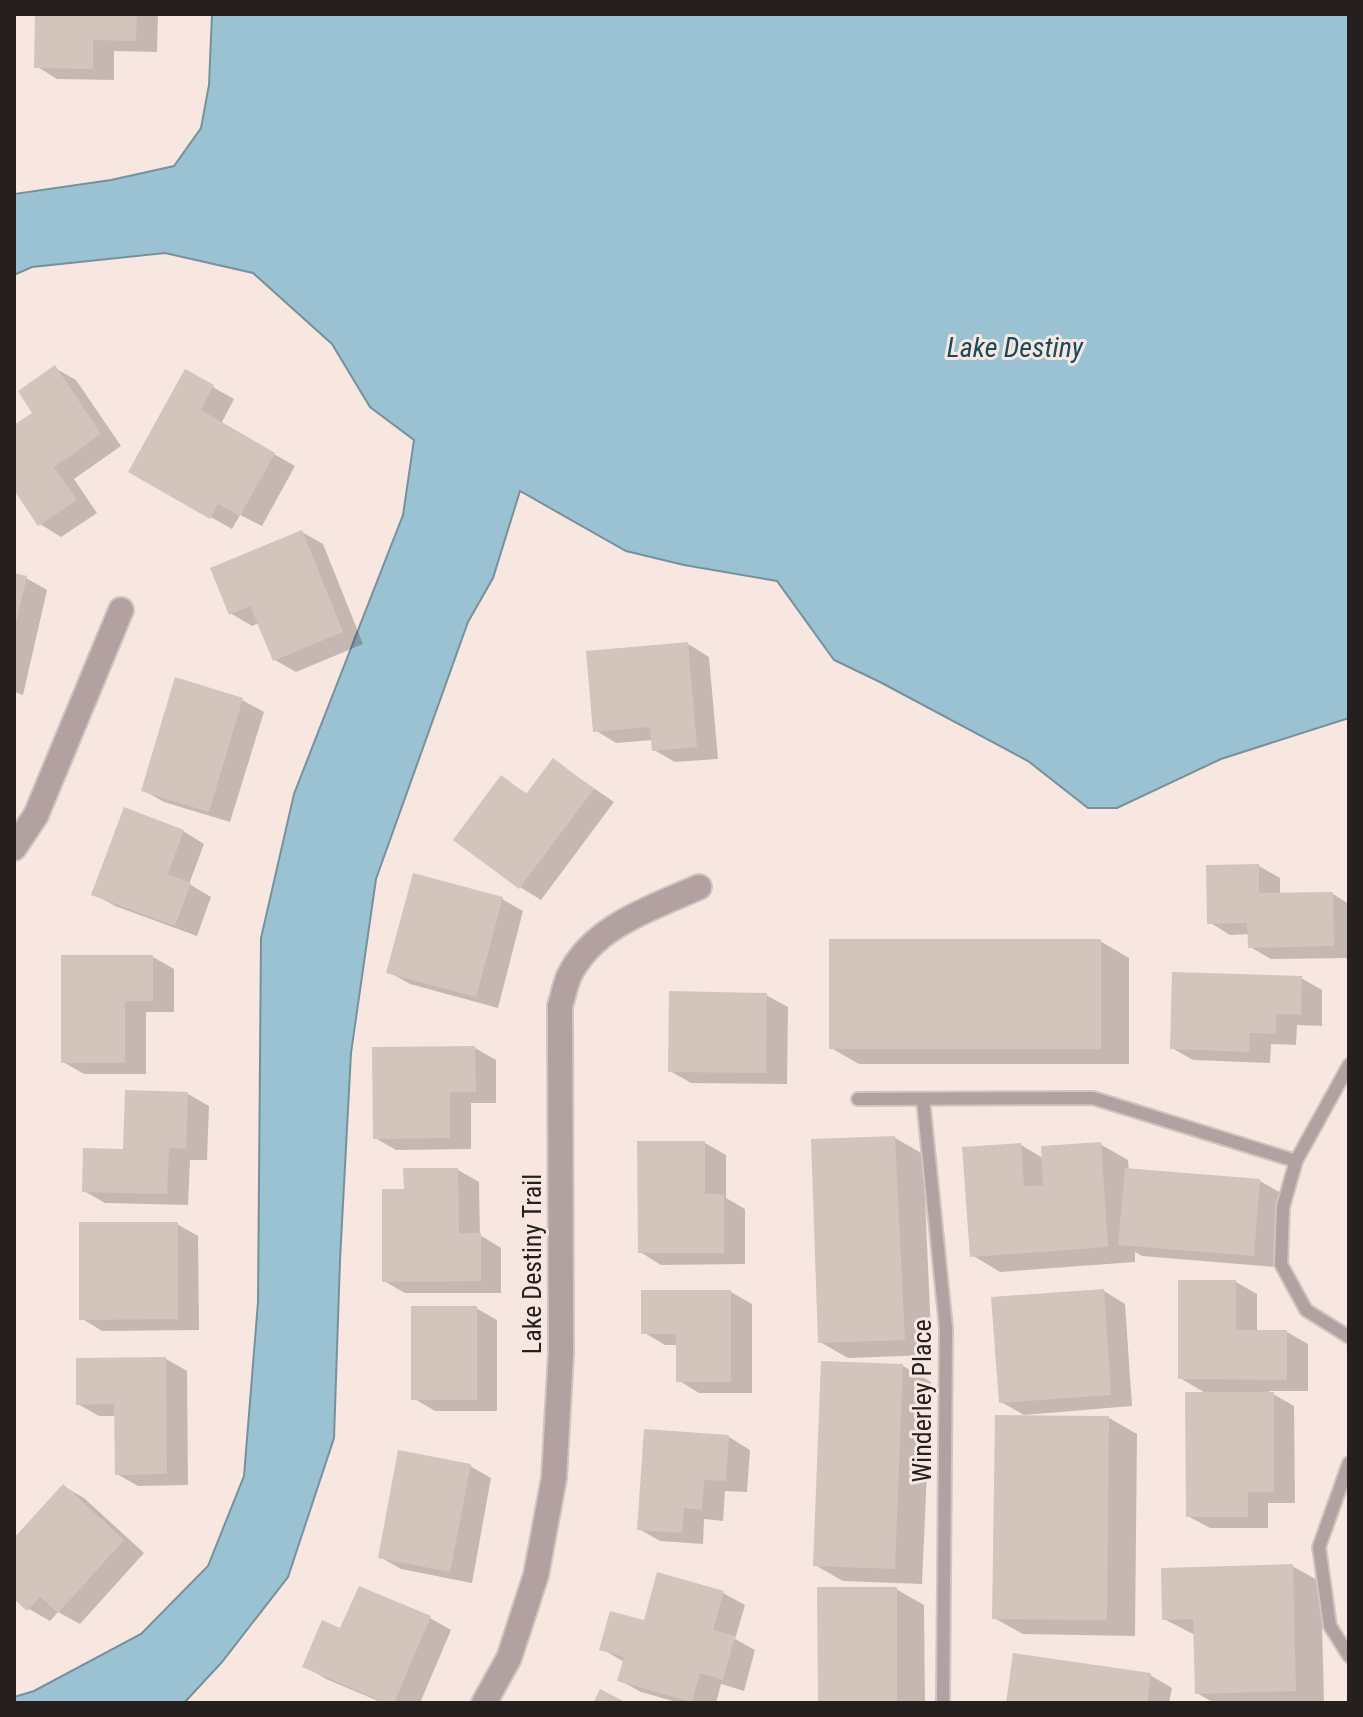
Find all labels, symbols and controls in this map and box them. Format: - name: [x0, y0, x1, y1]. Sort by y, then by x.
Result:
- water label: Lake Destiny: [947, 331, 1084, 364]
- street label: Lake Destiny Trail: [517, 1174, 547, 1354]
- street label: Winderley Place: [907, 1319, 937, 1483]

